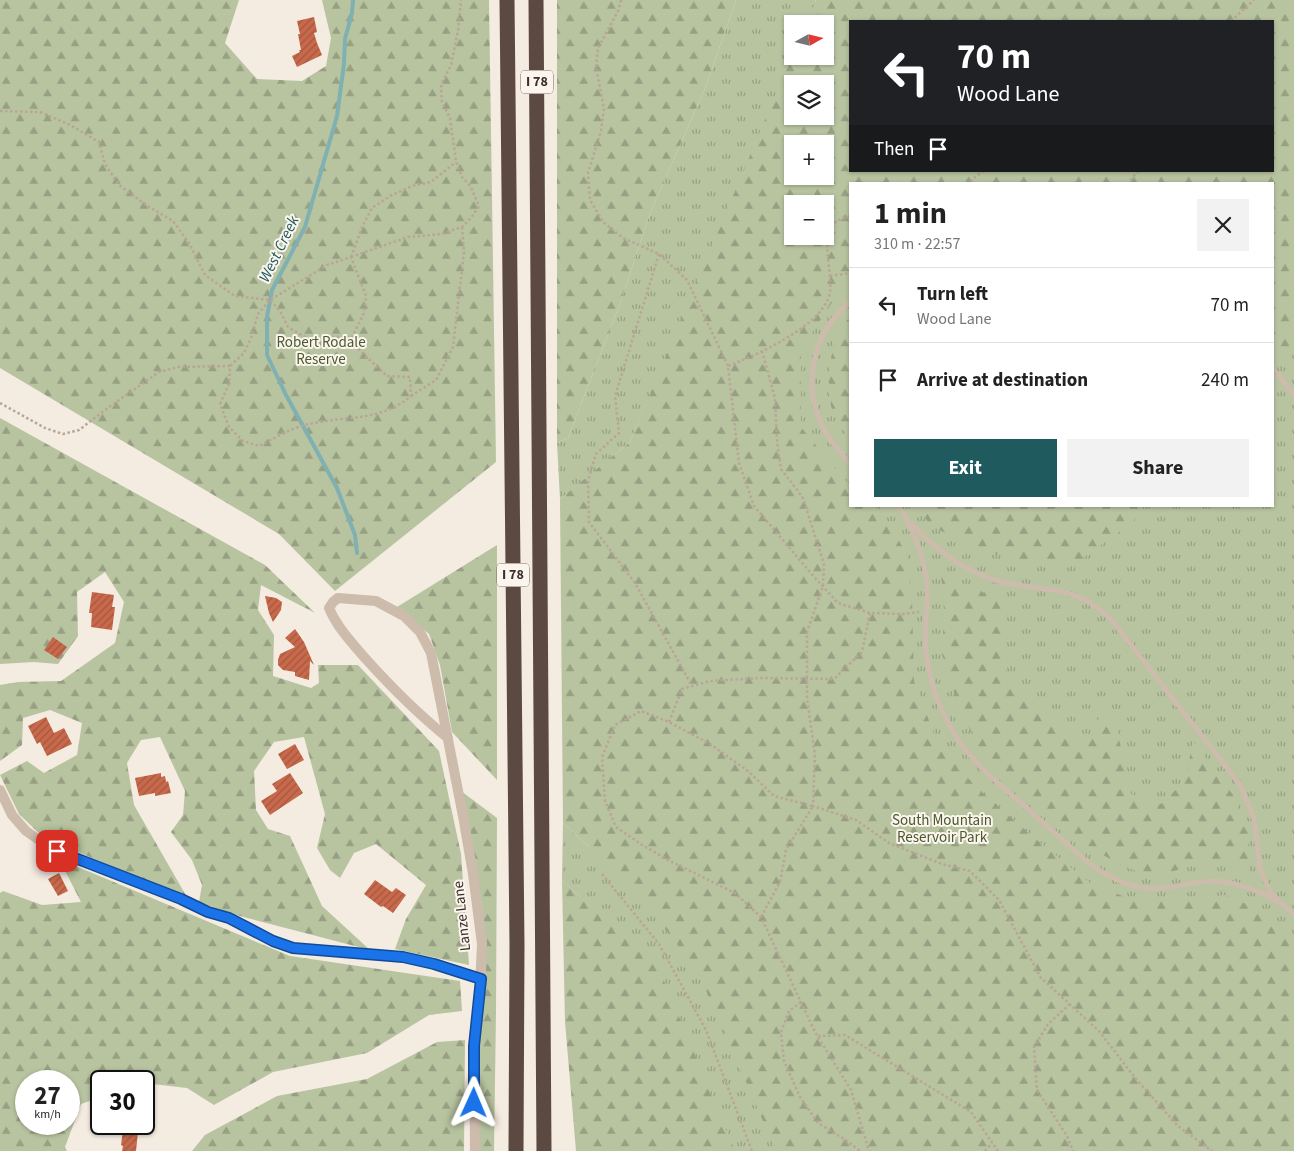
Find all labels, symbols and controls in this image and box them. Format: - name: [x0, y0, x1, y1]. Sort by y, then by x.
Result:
- north arrow: [784, 15, 834, 65]
- map controls: [784, 15, 834, 245]
- text: 70 m: [957, 32, 1031, 82]
- icon: left: [874, 40, 939, 105]
- road number: I 78: [521, 70, 553, 94]
- button: layers: [784, 75, 834, 125]
- text: Wood Lane: [957, 78, 1059, 110]
- button: +: [784, 135, 834, 185]
- icon: arrive: [924, 135, 952, 163]
- text: Then: [874, 136, 914, 163]
- text: 1 min: [874, 192, 947, 235]
- button: −: [784, 195, 834, 245]
- button: close: [1197, 199, 1249, 251]
- water label: West Creek: [253, 212, 305, 286]
- text: 310 m · 22:57: [874, 233, 961, 255]
- text: Turn left: [917, 281, 988, 308]
- icon: left: [874, 291, 902, 319]
- text: 70 m: [1211, 292, 1249, 319]
- text: Wood Lane: [917, 308, 992, 330]
- park label: Robert Rodale Reserve: [276, 332, 366, 370]
- icon: arrive: [874, 366, 902, 394]
- text: Arrive at destination: [917, 367, 1088, 394]
- text: 240 m: [1201, 367, 1249, 394]
- button: Exit: [874, 439, 1057, 497]
- button: Share: [1067, 439, 1249, 497]
- road number: I 78: [497, 564, 529, 586]
- park label: South Mountain Reservoir Park: [892, 810, 992, 848]
- pin: [36, 830, 78, 872]
- icon: arrive: [43, 837, 71, 865]
- street label: Lanze Lane: [448, 880, 476, 952]
- speed limit sign: 30: [90, 1070, 155, 1135]
- position arrow: [447, 1076, 499, 1128]
- text: 27: [34, 1078, 61, 1114]
- text: km/h: [34, 1106, 61, 1123]

